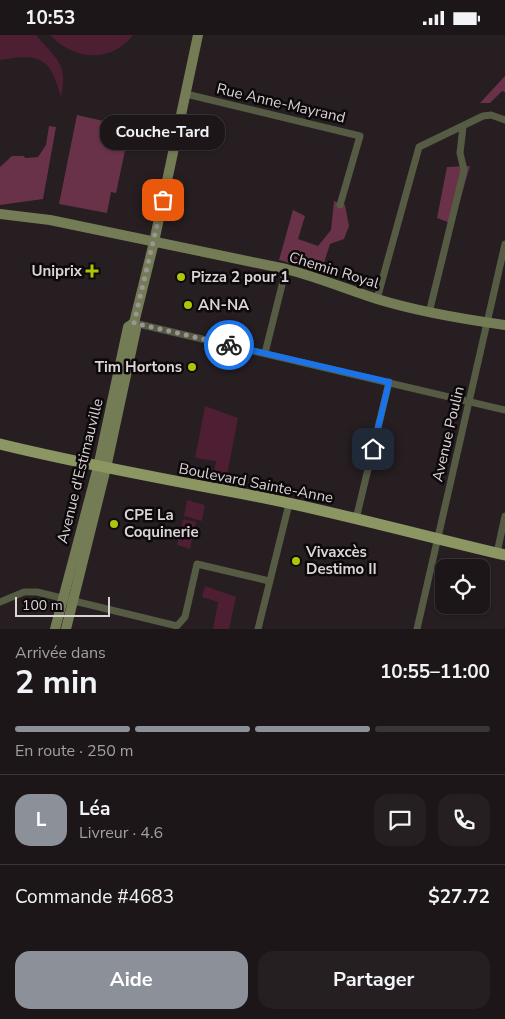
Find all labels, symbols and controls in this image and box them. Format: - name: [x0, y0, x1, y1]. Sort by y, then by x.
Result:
- text: 10:53: [25, 5, 75, 31]
- street label: Rue Anne-Mayrand: [215, 78, 347, 128]
- callout: Couche-Tard: [100, 115, 226, 150]
- text: Couche-Tard: [116, 121, 209, 143]
- pin: [142, 179, 184, 221]
- icon: bag: [149, 186, 177, 214]
- street label: Chemin Royal: [286, 247, 382, 293]
- place label: Uniprix: [31, 261, 83, 281]
- marker: Uniprix: [86, 265, 98, 277]
- place label: Pizza 2 pour 1: [191, 267, 289, 287]
- marker: Pizza 2 pour 1: [175, 271, 187, 283]
- place label: AN-NA: [198, 295, 250, 315]
- marker: AN-NA: [182, 299, 194, 311]
- courier: [204, 320, 254, 370]
- icon: bike: [215, 331, 243, 359]
- place label: Tim Hortons: [95, 357, 182, 377]
- marker: Tim Hortons: [186, 361, 198, 373]
- street label: Avenue Poulin: [427, 384, 469, 484]
- street label: Avenue d'Estimauville: [52, 396, 108, 546]
- pin: [352, 428, 394, 470]
- icon: home: [359, 435, 387, 463]
- street label: Boulevard Sainte-Anne: [177, 458, 335, 508]
- place label: CPE La Coquinerie: [124, 505, 199, 542]
- marker: CPE La Coquinerie: [108, 518, 120, 530]
- place label: Vivaxcès Destimo II: [305, 542, 377, 579]
- marker: Vivaxcès Destimo II: [290, 555, 302, 567]
- map controls: [435, 559, 490, 614]
- button: locate: [435, 559, 490, 614]
- scale bar: [15, 594, 110, 617]
- text: 100 m: [22, 596, 63, 615]
- text: Arrivée dans: [15, 642, 106, 664]
- text: 10:55–11:00: [380, 659, 490, 685]
- text: 2 min: [15, 661, 98, 704]
- text: En route · 250 m: [15, 740, 134, 762]
- button: chat: [374, 794, 426, 846]
- button: phone: [438, 794, 490, 846]
- text: Léa: [79, 796, 110, 822]
- text: L: [36, 807, 46, 833]
- text: Livreur · 4.6: [79, 822, 163, 844]
- text: Commande #4683: [15, 884, 174, 910]
- text: $27.72: [428, 884, 490, 910]
- button: Aide: [15, 951, 248, 1009]
- button: Partager: [258, 951, 490, 1009]

